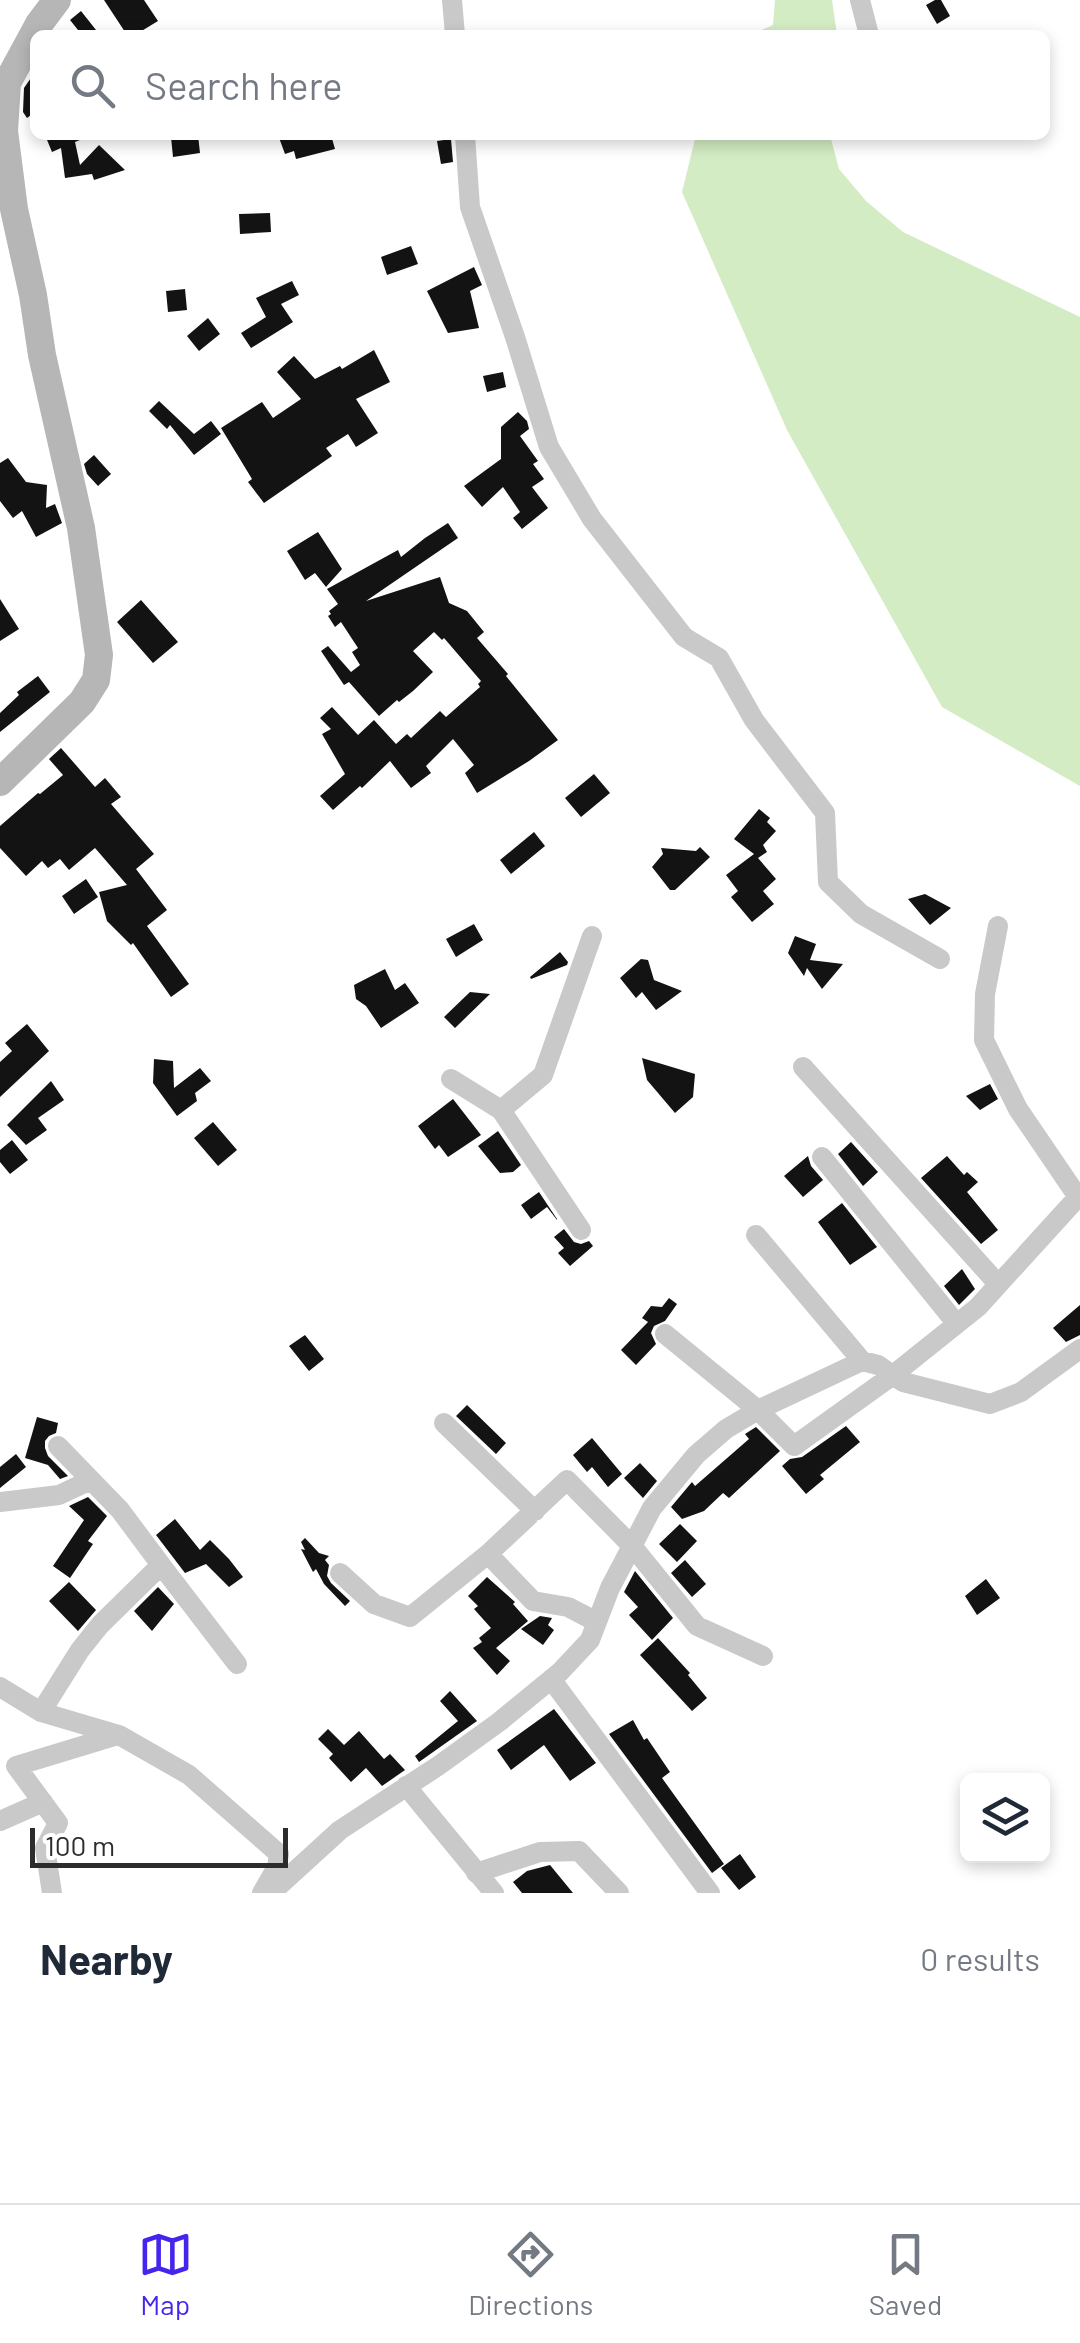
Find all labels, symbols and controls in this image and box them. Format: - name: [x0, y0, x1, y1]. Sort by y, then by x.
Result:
- search box: [30, 30, 1050, 140]
- icon: search: [65, 58, 120, 113]
- text: Search here: [145, 62, 343, 108]
- map controls: [960, 1773, 1050, 1863]
- button: layers: [960, 1773, 1050, 1863]
- scale bar: [30, 1823, 288, 1868]
- text: 100 m: [45, 1828, 115, 1862]
- text: Nearby: [40, 1933, 173, 1983]
- text: 0 results: [920, 1939, 1040, 1977]
- tab: Map: [138, 2227, 193, 2321]
- tab: Directions: [468, 2227, 593, 2321]
- tab: Saved: [869, 2227, 942, 2321]

